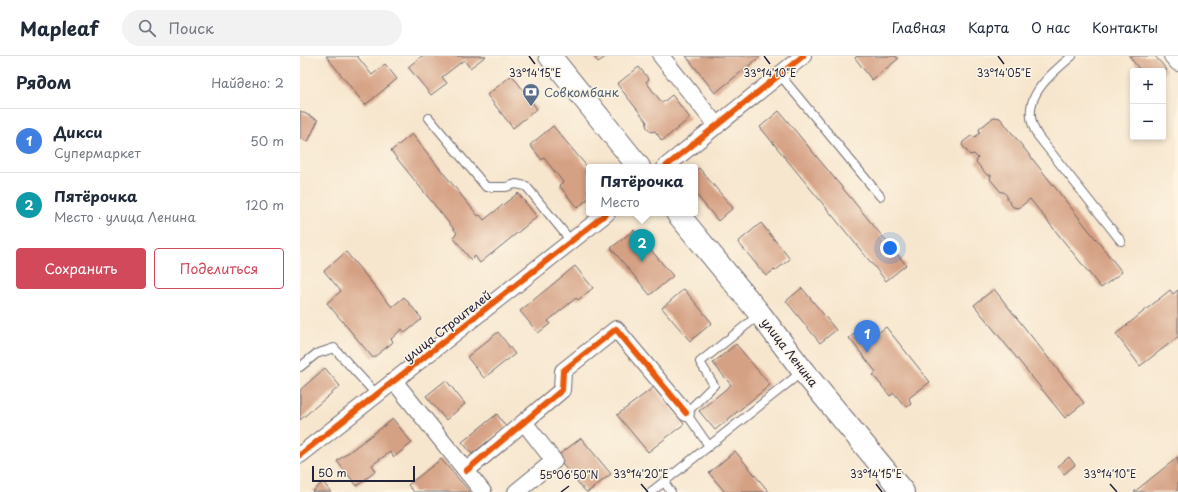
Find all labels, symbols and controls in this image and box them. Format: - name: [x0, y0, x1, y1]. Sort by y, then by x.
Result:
- search box: [122, 10, 402, 46]
- text: Mapleaf: [20, 14, 98, 42]
- text: Поиск: [168, 16, 214, 39]
- icon: search: [136, 17, 158, 39]
- text: Главная: [892, 17, 946, 38]
- text: Карта: [968, 17, 1009, 38]
- text: О нас: [1031, 17, 1070, 38]
- text: Контакты: [1092, 17, 1158, 38]
- text: 33°14'15"E: [509, 65, 561, 80]
- text: 33°14'10"E: [744, 65, 796, 80]
- text: 33°14'05"E: [977, 65, 1031, 80]
- map controls: [1130, 68, 1166, 140]
- button: +: [1130, 68, 1166, 104]
- text: Рядом: [16, 69, 71, 95]
- text: Найдено: 2: [211, 73, 284, 92]
- bank icon: Совкомбанк: [521, 82, 541, 107]
- place label: Совкомбанк: [544, 83, 620, 101]
- button: −: [1130, 104, 1166, 140]
- text: Дикси: [54, 120, 103, 143]
- text: 1: [26, 131, 32, 150]
- text: 50 m: [250, 131, 284, 150]
- text: Супермаркет: [54, 143, 141, 162]
- popup: [586, 164, 698, 216]
- text: Пятёрочка: [600, 169, 684, 192]
- text: Пятёрочка: [54, 184, 137, 207]
- text: Место: [600, 192, 640, 211]
- text: 2: [24, 195, 34, 214]
- text: 120 m: [245, 195, 284, 214]
- text: Место · улица Ленина: [54, 207, 196, 226]
- pin: 2: [629, 229, 655, 262]
- your location: [880, 238, 900, 258]
- button: Сохранить: [16, 248, 146, 289]
- button: Поделиться: [154, 248, 284, 289]
- street label: улица Строителей: [399, 286, 495, 366]
- street label: улица Ленина: [757, 314, 823, 391]
- pin: 1: [854, 320, 880, 353]
- scale bar: [312, 464, 415, 483]
- text: 50 m: [318, 464, 347, 481]
- text: 33°14'20"E: [613, 466, 669, 481]
- text: 33°14'15"E: [850, 466, 902, 481]
- text: 33°14'10"E: [1084, 466, 1136, 481]
- text: 55°06'50"N: [540, 467, 599, 482]

